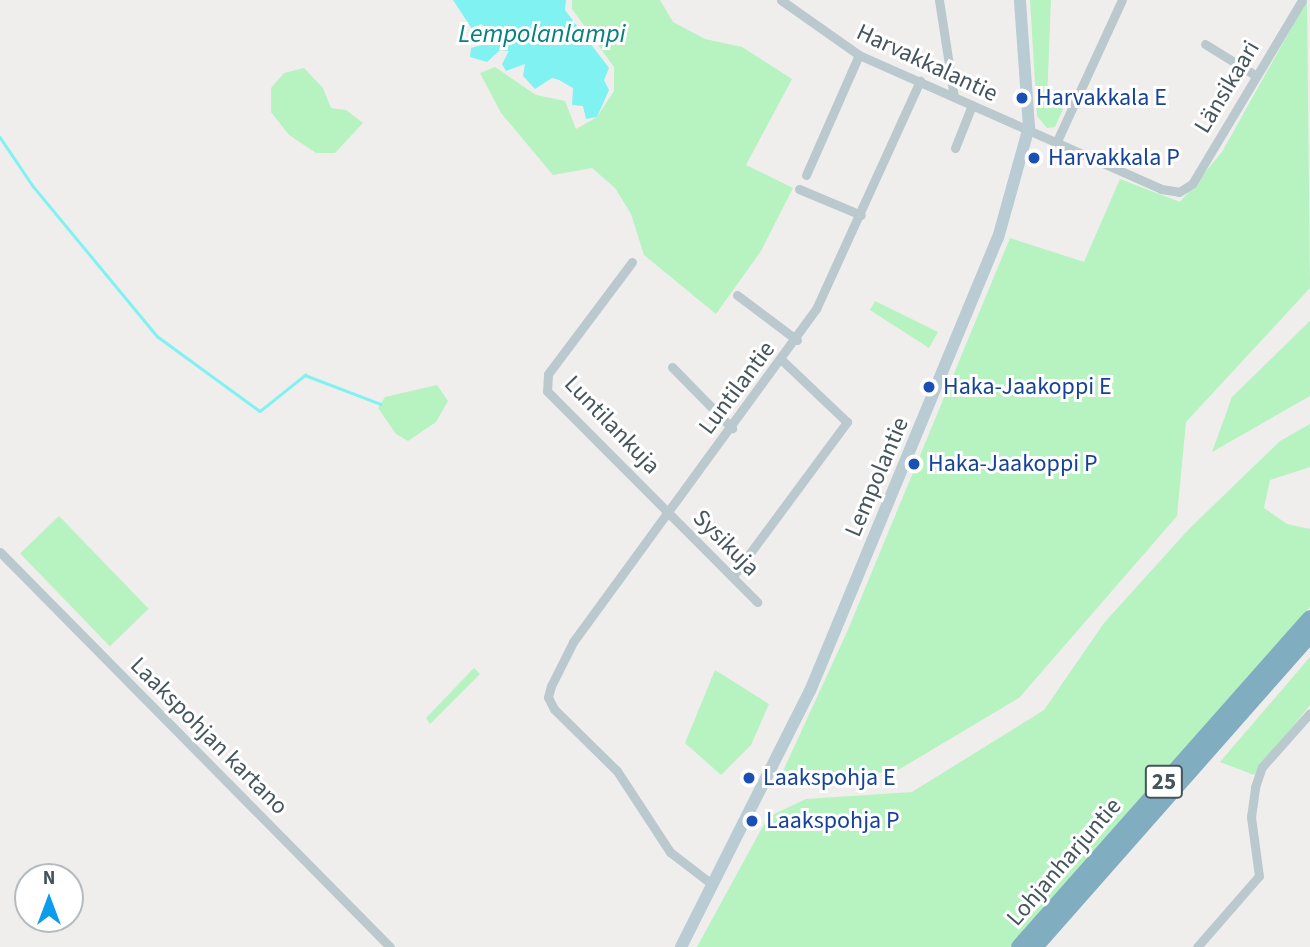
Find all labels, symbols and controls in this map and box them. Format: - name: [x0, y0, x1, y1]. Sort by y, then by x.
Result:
- water label: Lempolanlampi: [458, 18, 626, 50]
- street label: Harvakkalantie: [852, 18, 1002, 108]
- street label: Länsikaari: [1188, 35, 1266, 139]
- place label: Harvakkala E: [1036, 84, 1167, 112]
- marker: Harvakkala E: [1014, 90, 1030, 106]
- place label: Harvakkala P: [1048, 144, 1180, 172]
- marker: Harvakkala P: [1026, 150, 1042, 166]
- street label: Luntilantie: [693, 336, 781, 440]
- street label: Luntilankuja: [558, 370, 666, 480]
- place label: Haka-Jaakoppi E: [943, 373, 1112, 401]
- marker: Haka-Jaakoppi E: [921, 379, 937, 395]
- street label: Lempolantie: [839, 413, 915, 541]
- place label: Haka-Jaakoppi P: [928, 450, 1098, 478]
- marker: Haka-Jaakoppi P: [906, 456, 922, 472]
- street label: Sysikuja: [687, 504, 765, 582]
- street label: Laakspohjan kartano: [124, 651, 294, 821]
- road number: 25: [1145, 762, 1183, 802]
- place label: Laakspohja E: [763, 764, 896, 792]
- marker: Laakspohja E: [741, 770, 757, 786]
- street label: Lohjanharjuntie: [1001, 792, 1127, 932]
- place label: Laakspohja P: [766, 807, 900, 835]
- marker: Laakspohja P: [744, 813, 760, 829]
- north arrow: [14, 863, 84, 933]
- text: N: [43, 865, 55, 892]

